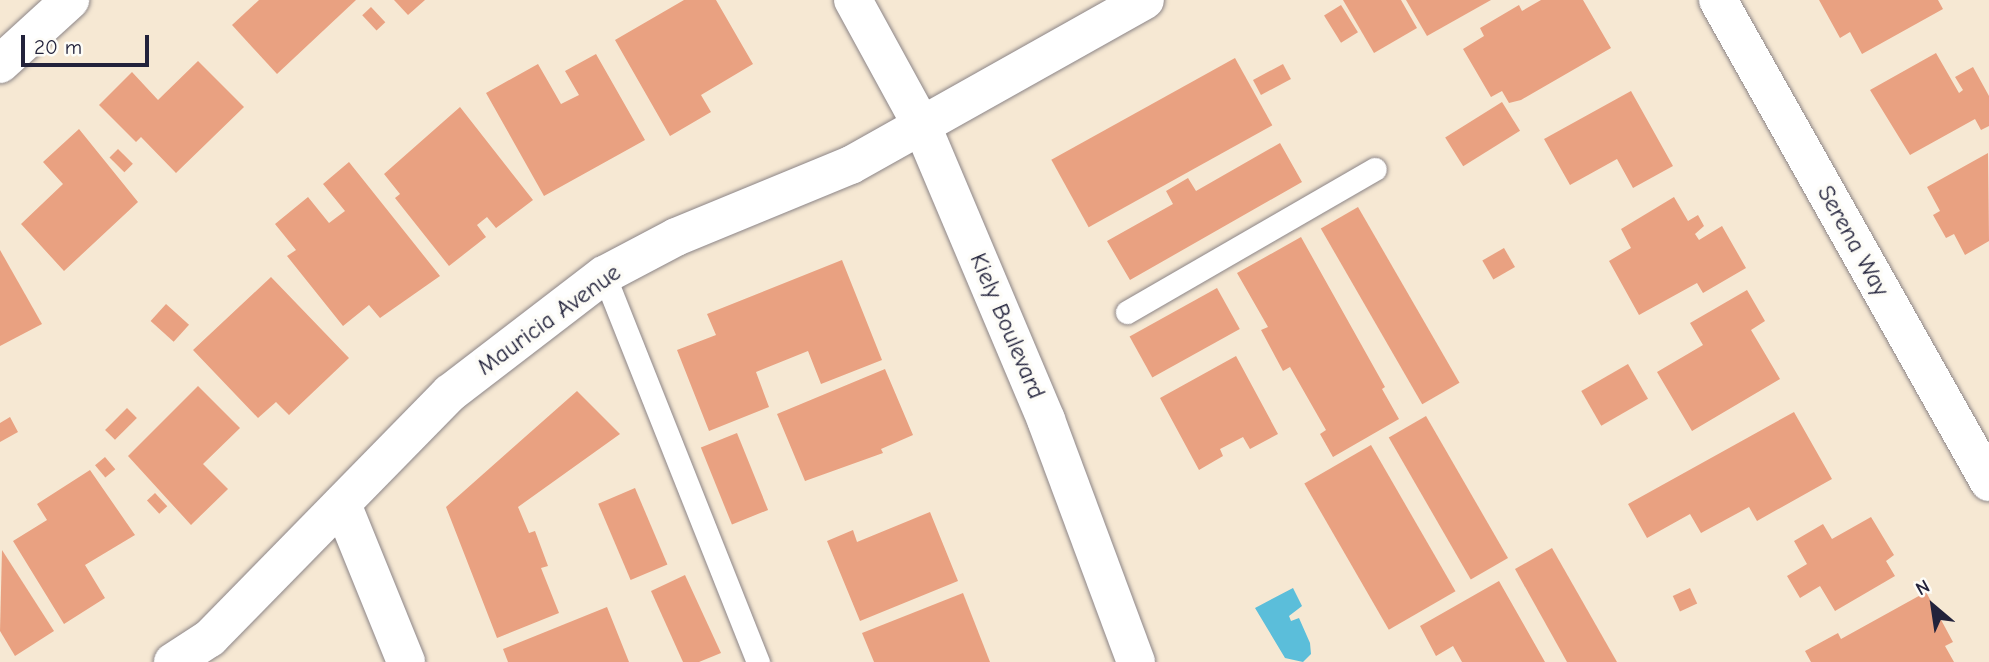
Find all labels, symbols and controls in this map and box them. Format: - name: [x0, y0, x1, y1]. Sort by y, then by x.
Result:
- scale bar: [24, 21, 152, 65]
- text: 20 m: [34, 35, 82, 59]
- street label: Serena Way: [1811, 181, 1895, 301]
- street label: Kiely Boulevard: [963, 249, 1051, 403]
- street label: Mauricia Avenue: [472, 258, 626, 382]
- north arrow: [1898, 571, 1968, 641]
- text: N: [1912, 575, 1934, 600]

